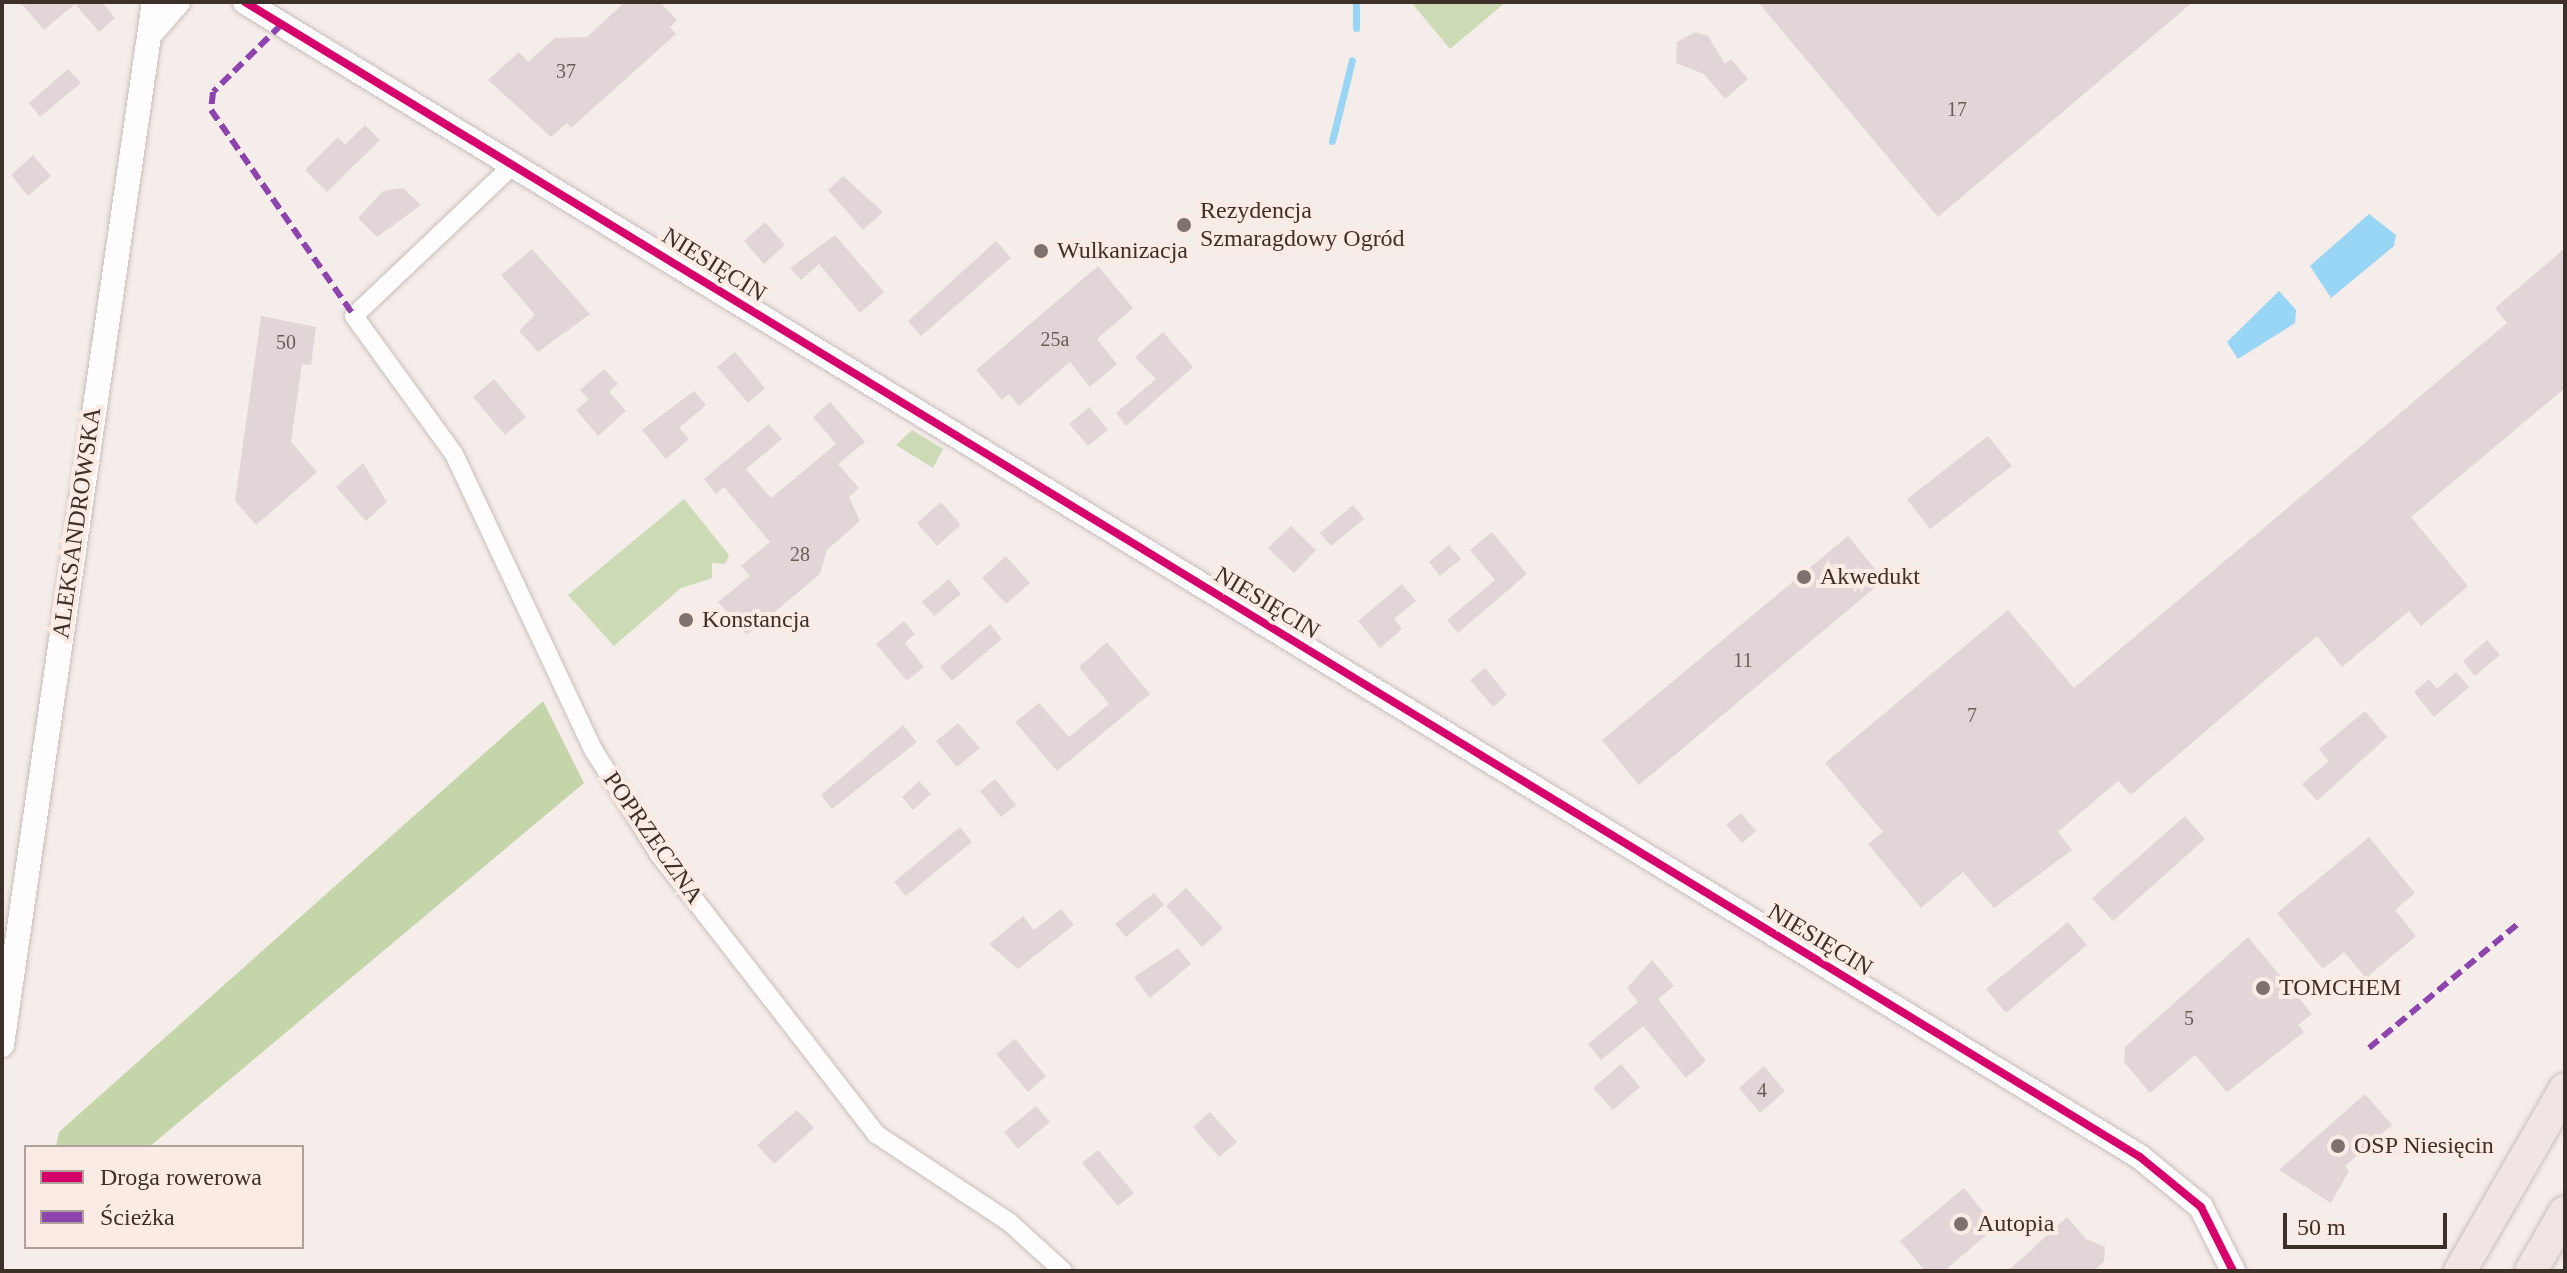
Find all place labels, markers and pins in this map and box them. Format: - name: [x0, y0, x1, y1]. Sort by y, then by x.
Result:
- place label: Rezydencja Szmaragdowy Ogród: [1200, 197, 1405, 253]
- marker: Rezydencja Szmaragdowy Ogród: [1175, 216, 1193, 234]
- place label: Wulkanizacja: [1057, 237, 1188, 265]
- marker: Wulkanizacja: [1032, 242, 1050, 260]
- place label: Akwedukt: [1820, 563, 1920, 591]
- marker: Akwedukt: [1795, 568, 1813, 586]
- place label: Konstancja: [702, 606, 810, 634]
- marker: Konstancja: [677, 611, 695, 629]
- place label: TOMCHEM: [2279, 974, 2401, 1002]
- marker: TOMCHEM: [2254, 979, 2272, 997]
- place label: OSP Niesięcin: [2354, 1132, 2495, 1160]
- marker: OSP Niesięcin: [2329, 1137, 2347, 1155]
- place label: Autopia: [1977, 1210, 2054, 1238]
- marker: Autopia: [1952, 1215, 1970, 1233]

